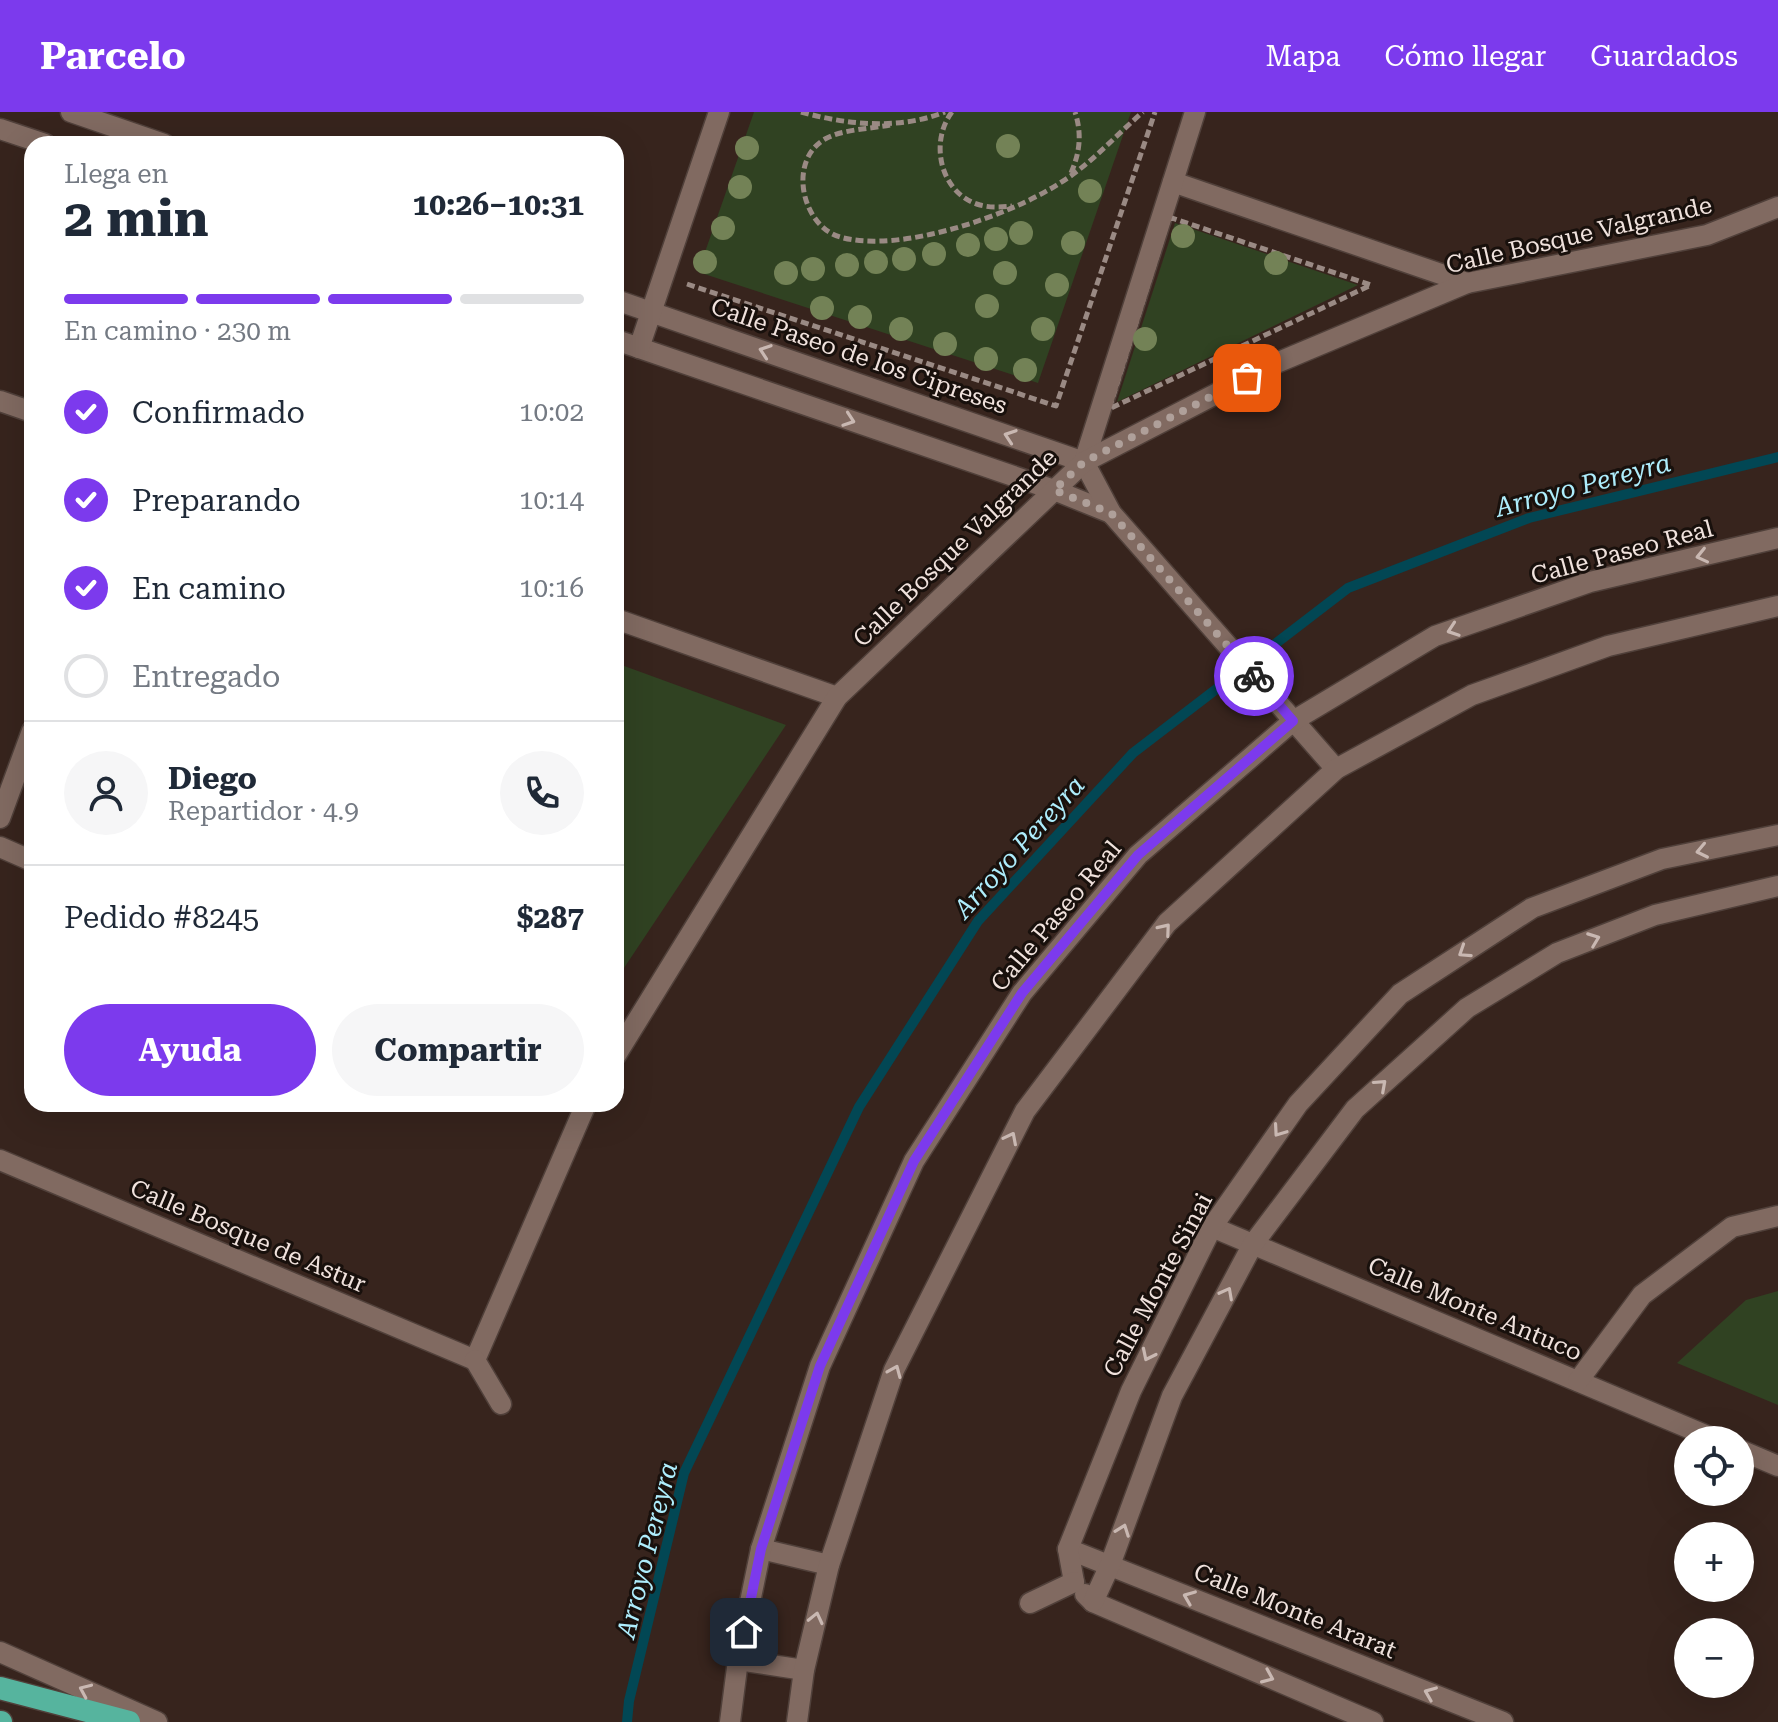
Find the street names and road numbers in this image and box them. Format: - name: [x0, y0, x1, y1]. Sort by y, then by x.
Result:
- street label: Calle Bosque Valgrande: [1443, 191, 1715, 279]
- street label: Calle Paseo de los Cipreses: [707, 292, 1011, 420]
- street label: Calle Bosque Valgrande: [847, 443, 1063, 653]
- street label: Calle Paseo Real: [1528, 514, 1716, 590]
- street label: Calle Paseo Real: [985, 835, 1127, 997]
- street label: Calle Bosque de Astur: [126, 1174, 370, 1298]
- street label: Calle Monte Sinai: [1098, 1188, 1218, 1382]
- street label: Calle Monte Antuco: [1364, 1251, 1586, 1367]
- street label: Calle Monte Ararat: [1190, 1558, 1400, 1664]

